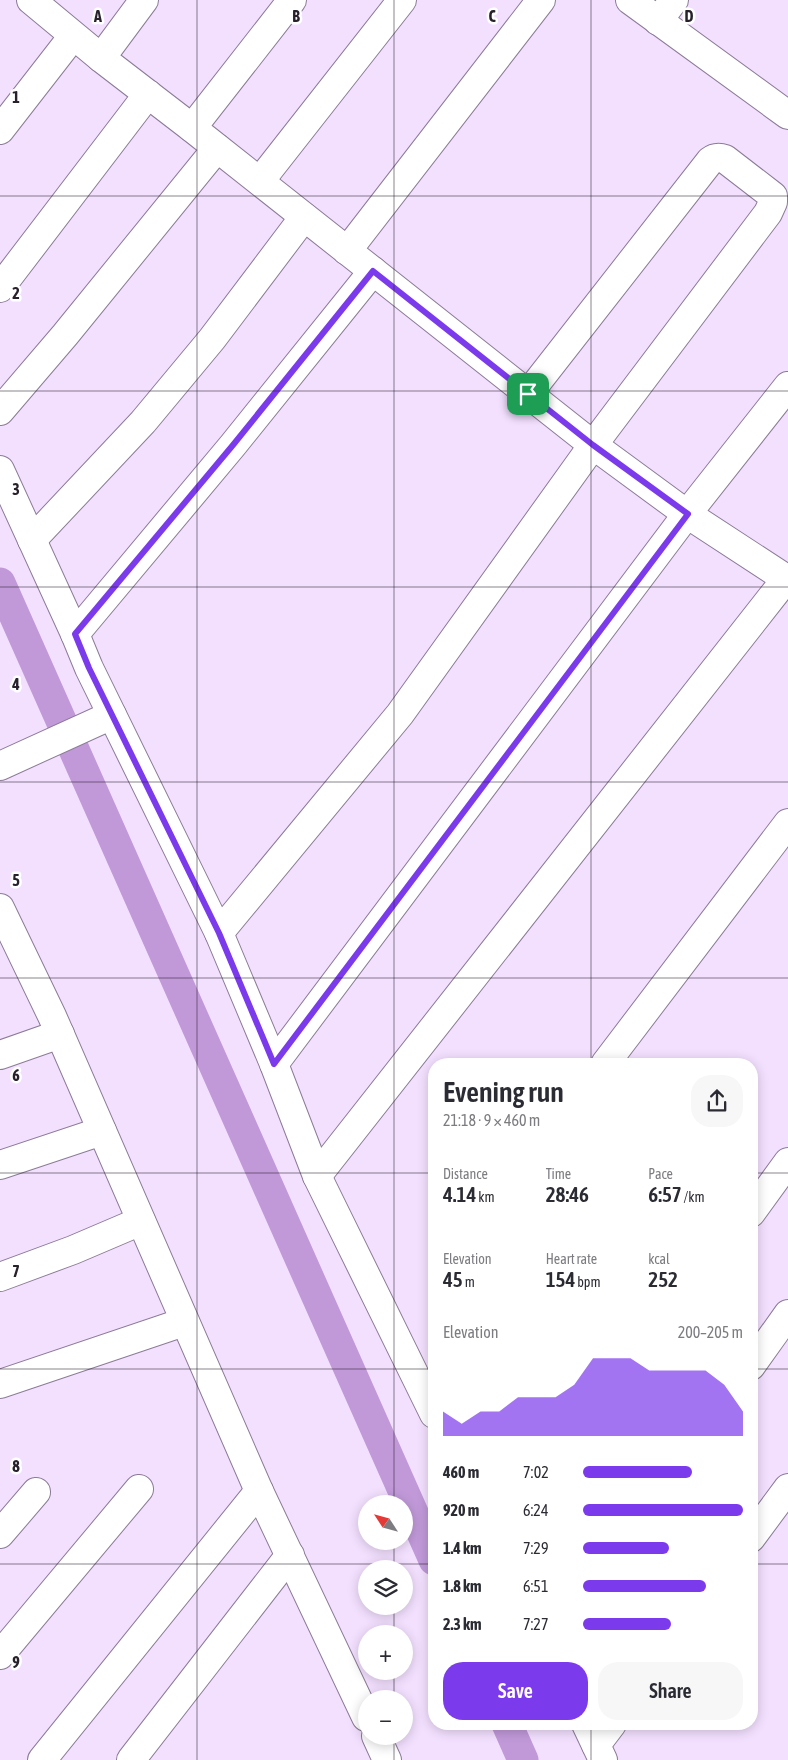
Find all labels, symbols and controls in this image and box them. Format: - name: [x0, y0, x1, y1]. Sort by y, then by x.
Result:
- text: A: [93, 7, 102, 25]
- text: B: [292, 7, 300, 25]
- text: C: [488, 7, 496, 25]
- text: D: [685, 7, 694, 25]
- text: 1: [12, 88, 20, 106]
- text: 2: [12, 284, 20, 302]
- pin: [507, 373, 549, 415]
- icon: arrive: [514, 380, 542, 408]
- text: 3: [12, 480, 20, 498]
- text: 4: [11, 675, 20, 693]
- text: 5: [12, 871, 20, 889]
- text: 6: [12, 1066, 20, 1084]
- button: share: [691, 1075, 743, 1127]
- text: Evening run: [443, 1076, 564, 1108]
- text: 21:18 · 9 × 460 m: [443, 1111, 540, 1129]
- text: Distance: [443, 1166, 488, 1182]
- text: Time: [546, 1166, 571, 1182]
- text: Pace: [648, 1166, 673, 1182]
- text: 4.14: [443, 1182, 476, 1206]
- text: 28:46: [546, 1182, 589, 1206]
- text: 6:57: [648, 1182, 682, 1206]
- text: km: [476, 1189, 495, 1205]
- text: /km: [682, 1189, 705, 1205]
- text: Elevation: [443, 1251, 492, 1267]
- text: Heart rate: [546, 1251, 597, 1267]
- text: kcal: [648, 1251, 670, 1267]
- text: 7: [12, 1262, 20, 1280]
- text: 45: [443, 1267, 463, 1291]
- text: 154: [546, 1267, 575, 1291]
- text: 252: [648, 1267, 678, 1291]
- text: m: [463, 1274, 475, 1290]
- text: bpm: [575, 1274, 601, 1290]
- text: Elevation: [443, 1323, 498, 1341]
- text: 200–205 m: [678, 1323, 743, 1341]
- text: 8: [12, 1457, 20, 1475]
- text: 460 m: [443, 1463, 479, 1481]
- text: 7:02: [523, 1463, 549, 1481]
- north arrow: [358, 1495, 412, 1550]
- map controls: [358, 1495, 413, 1745]
- text: 920 m: [443, 1501, 479, 1519]
- text: 6:24: [523, 1501, 548, 1519]
- text: 1.4 km: [443, 1539, 482, 1557]
- text: 7:29: [523, 1539, 548, 1557]
- button: layers: [358, 1560, 413, 1615]
- text: 1.8 km: [443, 1577, 482, 1595]
- text: 6:51: [523, 1577, 548, 1595]
- text: 2.3 km: [443, 1615, 482, 1633]
- text: 7:27: [523, 1615, 548, 1633]
- button: +: [358, 1625, 413, 1680]
- text: 9: [12, 1653, 20, 1671]
- button: Save: [443, 1662, 588, 1720]
- button: Share: [598, 1662, 743, 1720]
- button: −: [358, 1690, 413, 1745]

